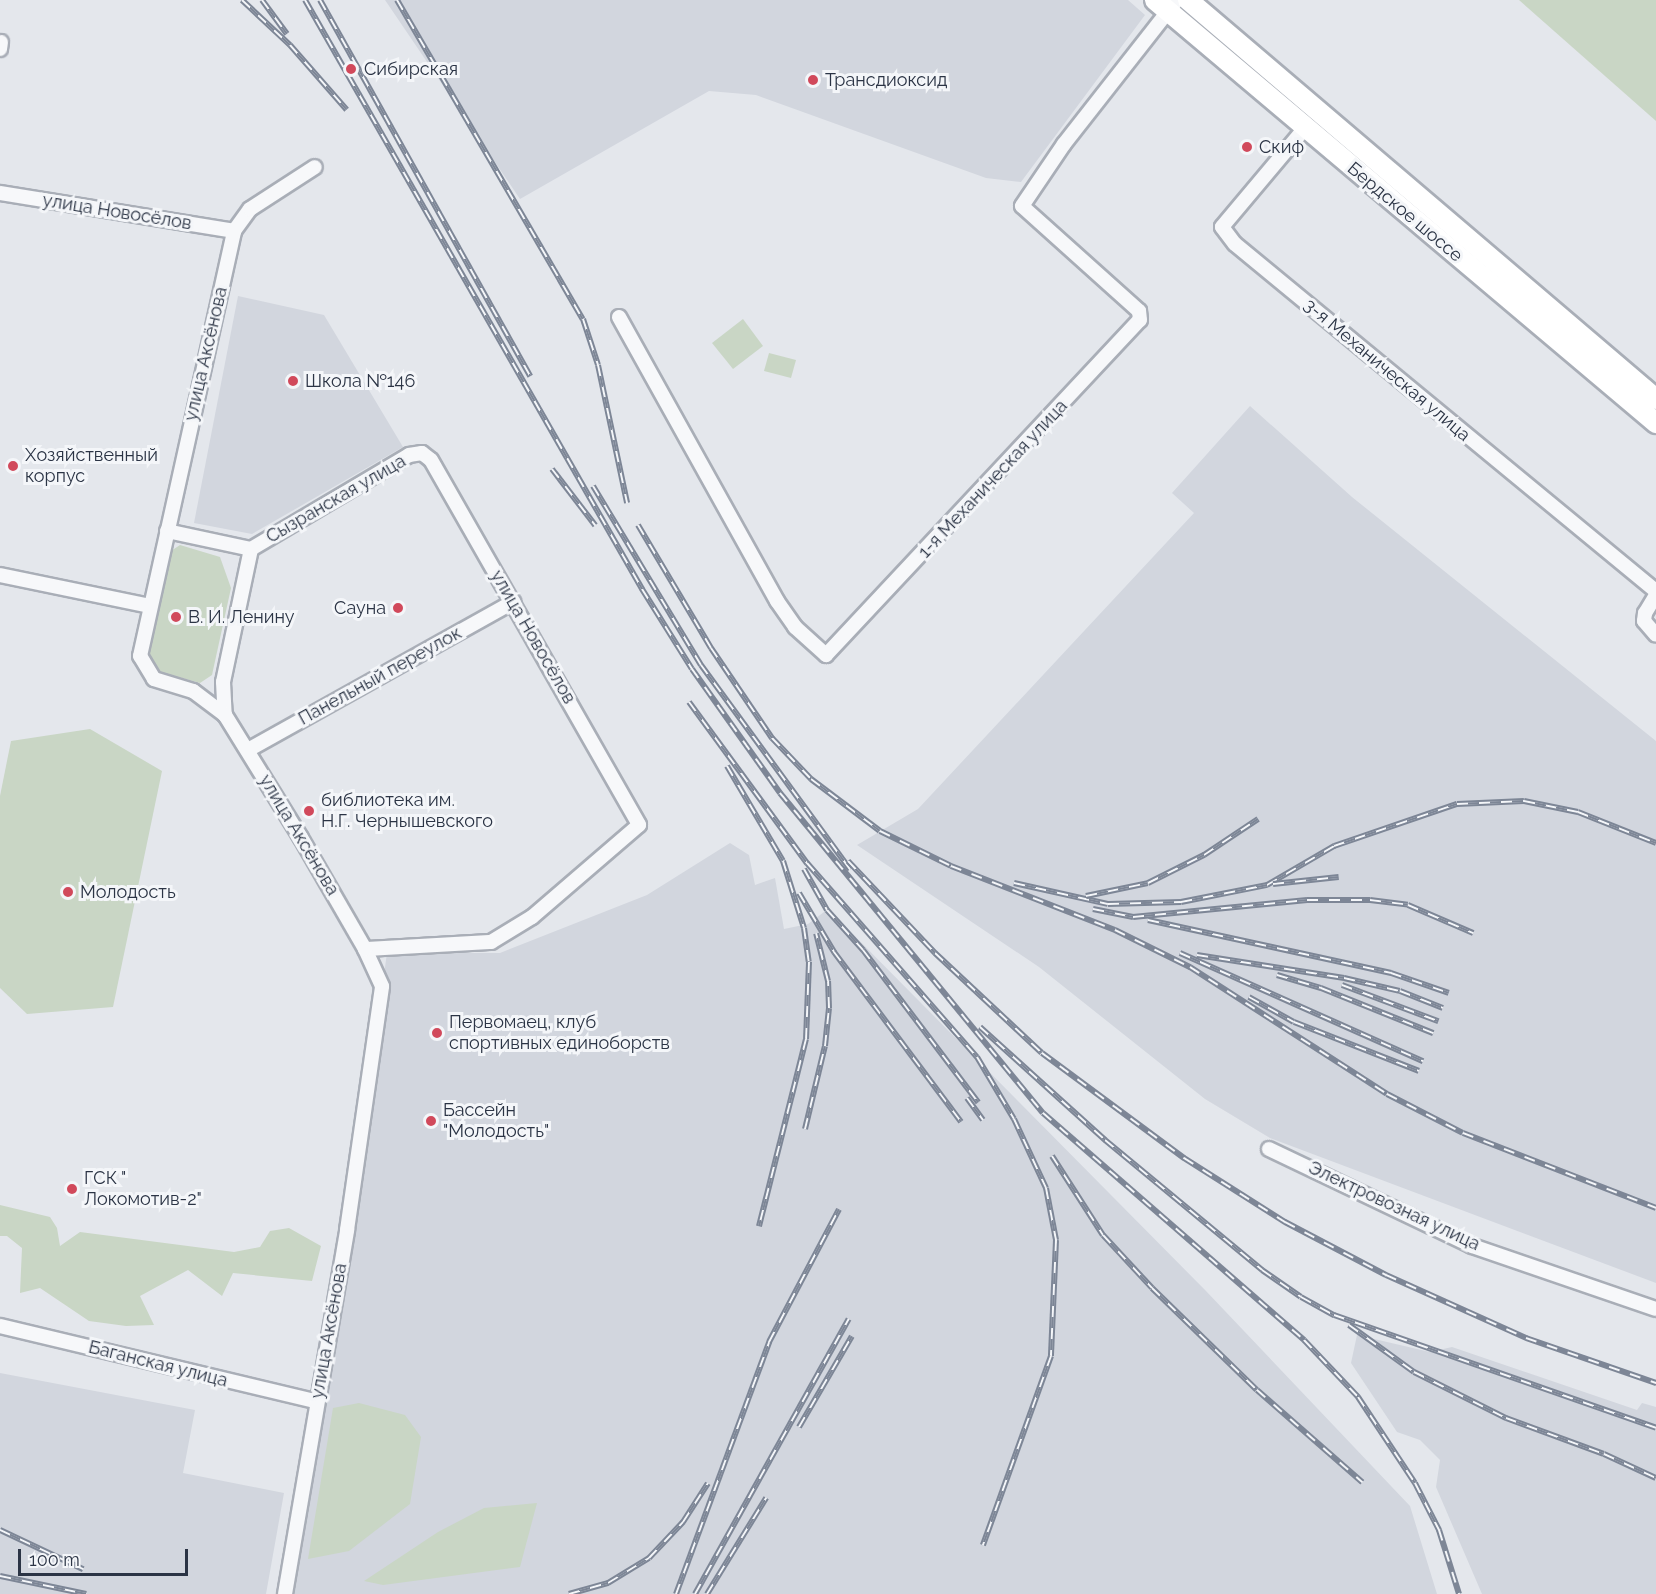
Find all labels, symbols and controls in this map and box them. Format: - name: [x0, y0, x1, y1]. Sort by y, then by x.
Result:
- place label: Сибирская: [364, 58, 458, 80]
- marker: Сибирская: [342, 60, 360, 78]
- place label: Трансдиоксид: [825, 69, 947, 91]
- marker: Трансдиоксид: [806, 73, 820, 87]
- place label: Скиф: [1259, 136, 1304, 158]
- marker: Скиф: [1240, 140, 1254, 154]
- street label: Бердское шоссе: [1343, 158, 1467, 266]
- street label: улица Новосёлов: [41, 190, 193, 234]
- street label: улица Аксёнова: [180, 285, 232, 423]
- street label: 3-я Механическая улица: [1299, 294, 1475, 446]
- place label: Школа №146: [305, 370, 415, 392]
- marker: Школа №146: [286, 374, 300, 388]
- street label: 1-я Механическая улица: [914, 395, 1072, 563]
- place label: Хозяйственный корпус: [25, 445, 158, 488]
- street label: Сызранская улица: [262, 450, 410, 548]
- marker: Хозяйственный корпус: [6, 459, 20, 473]
- street label: улица Новосёлов: [486, 566, 580, 708]
- place label: Сауна: [334, 597, 386, 619]
- marker: Сауна: [391, 601, 405, 615]
- place label: В. И. Ленину: [188, 606, 295, 628]
- marker: В. И. Ленину: [169, 610, 183, 624]
- street label: Панельный переулок: [295, 622, 465, 730]
- street label: улица Аксёнова: [254, 770, 344, 900]
- place label: библиотека им. Н.Г. Чернышевского: [321, 790, 493, 832]
- marker: библиотека им. Н.Г. Чернышевского: [302, 804, 316, 818]
- place label: Молодость: [80, 881, 176, 903]
- marker: Молодость: [61, 885, 75, 899]
- place label: Первомаец, клуб спортивных единоборств: [449, 1012, 670, 1054]
- marker: Первомаец, клуб спортивных единоборств: [430, 1026, 444, 1040]
- place label: Бассейн "Молодость": [443, 1100, 549, 1142]
- marker: Бассейн "Молодость": [424, 1114, 438, 1128]
- street label: Электровозная улица: [1305, 1157, 1483, 1255]
- place label: ГСК " Локомотив-2": [84, 1168, 202, 1210]
- marker: ГСК " Локомотив-2": [65, 1182, 79, 1196]
- street label: улица Аксёнова: [306, 1261, 352, 1401]
- street label: Баганская улица: [86, 1336, 230, 1392]
- scale bar: [21, 1537, 190, 1575]
- text: 100 m: [29, 1549, 80, 1570]

